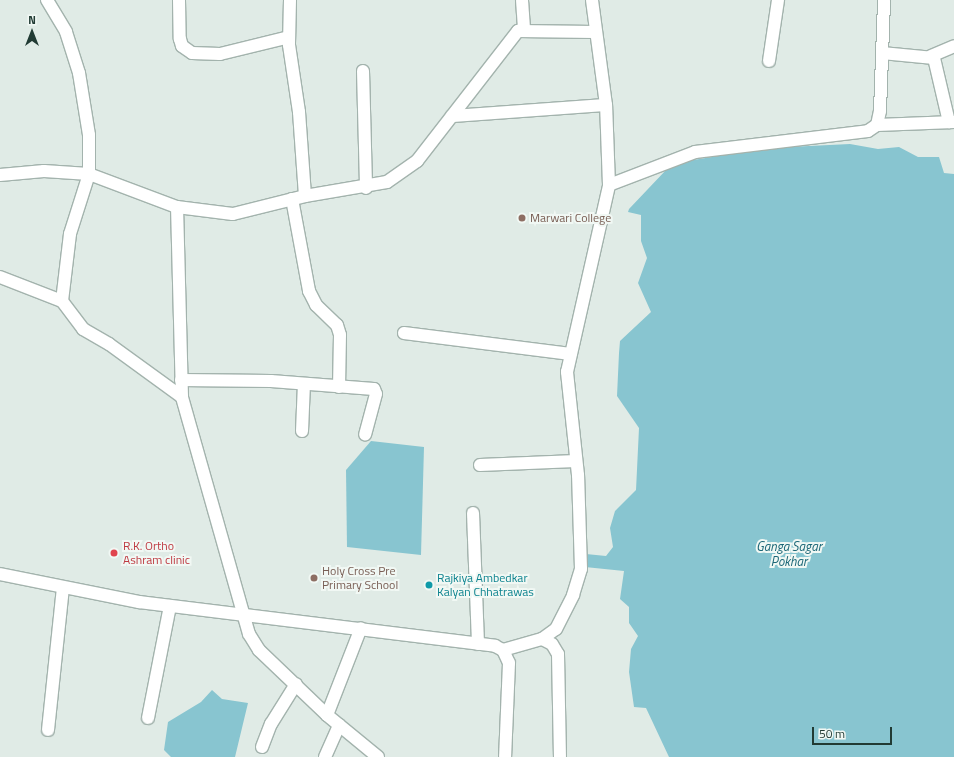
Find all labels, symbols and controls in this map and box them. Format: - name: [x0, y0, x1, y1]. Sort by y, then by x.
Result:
- north arrow: [12, 12, 52, 52]
- text: N: [28, 12, 36, 28]
- place label: Marwari College: [530, 211, 611, 225]
- marker: Marwari College: [517, 213, 527, 223]
- place label: R.K. Ortho Ashram clinic: [123, 539, 190, 567]
- water label: Ganga Sagar Pokhar: [756, 539, 822, 570]
- marker: R.K. Ortho Ashram clinic: [108, 547, 120, 559]
- place label: Holy Cross Pre Primary School: [322, 564, 398, 592]
- place label: Rajkiya Ambedkar Kalyan Chhatrawas: [437, 571, 534, 599]
- marker: Holy Cross Pre Primary School: [309, 573, 319, 583]
- marker: Rajkiya Ambedkar Kalyan Chhatrawas: [424, 580, 434, 590]
- scale bar: [814, 719, 894, 745]
- text: 50 m: [819, 724, 845, 743]

